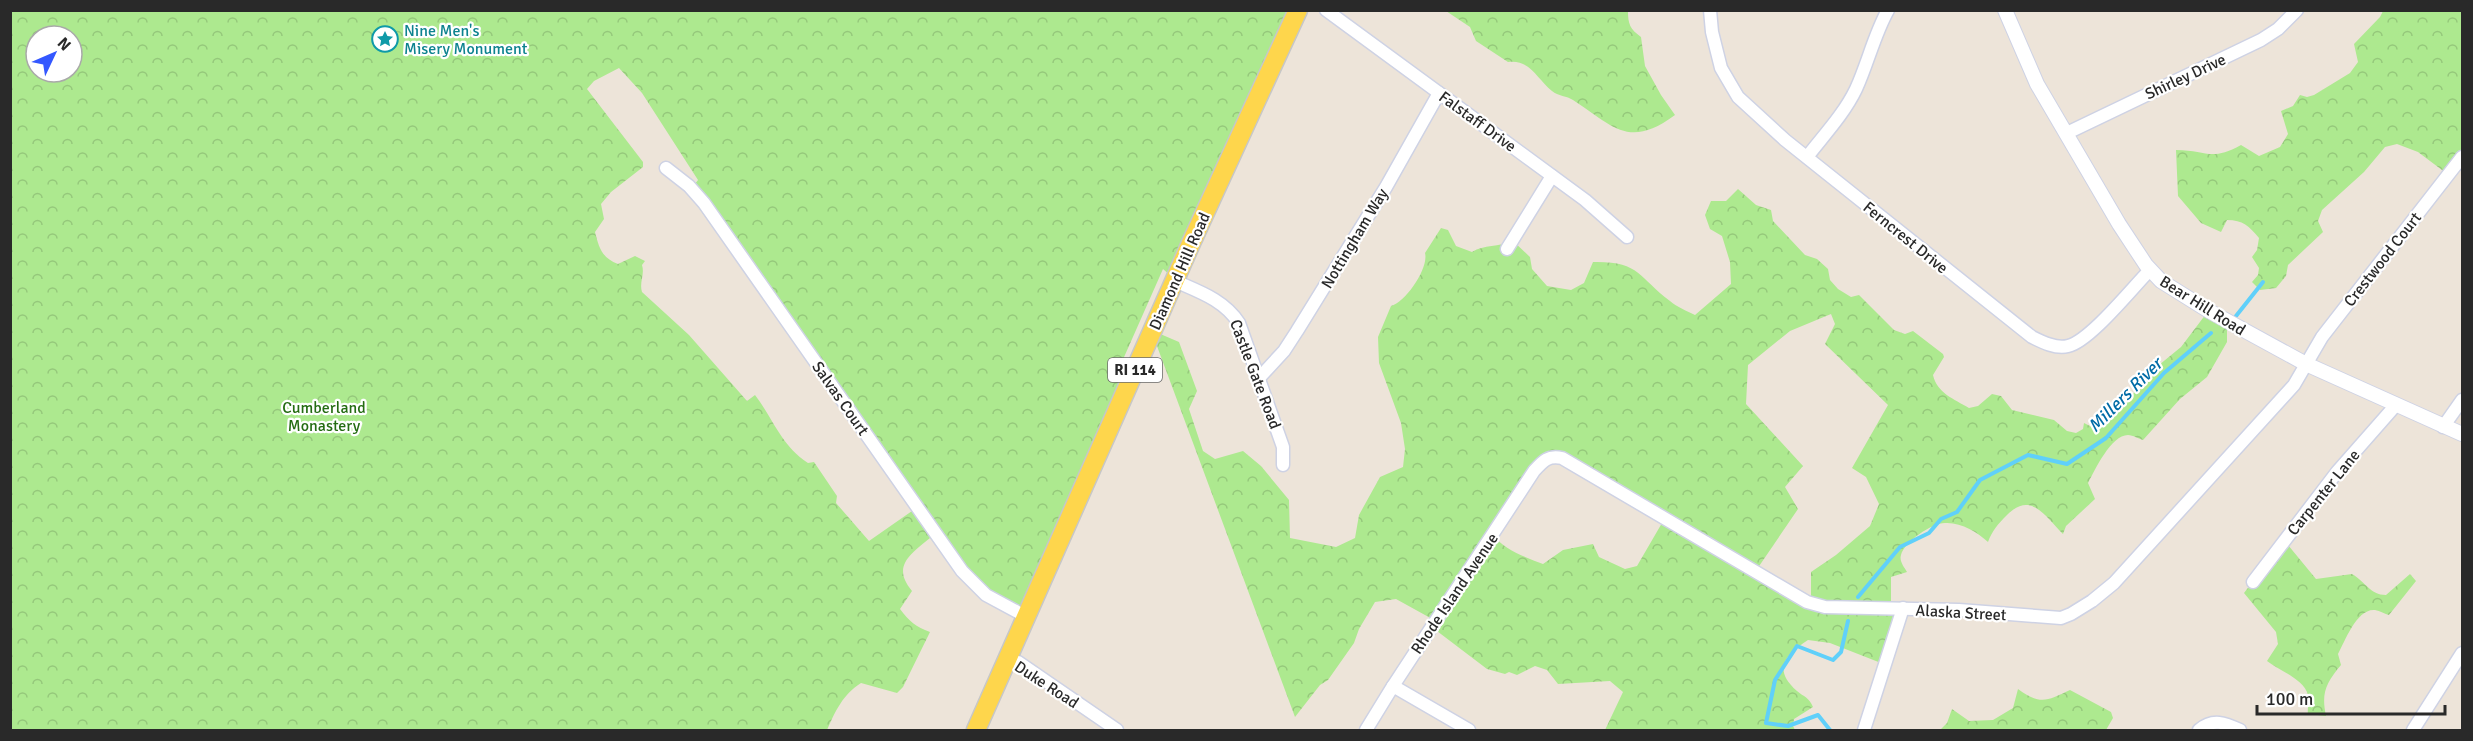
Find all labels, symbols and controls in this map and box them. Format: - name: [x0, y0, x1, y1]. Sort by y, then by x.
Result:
- place label: Nine Men's Misery Monument: [404, 21, 528, 59]
- north arrow: [24, 24, 84, 84]
- place icon: Nine Men's Misery Monument: [370, 24, 400, 54]
- text: N: [53, 33, 75, 55]
- street label: Shirley Drive: [2142, 49, 2229, 104]
- street label: Falstaff Drive: [1435, 87, 1520, 157]
- street label: Nottingham Way: [1317, 184, 1393, 292]
- street label: Ferncrest Drive: [1859, 197, 1952, 278]
- street label: Crestwood Court: [2340, 208, 2426, 311]
- street label: Diamond Hill Road: [1145, 209, 1215, 333]
- street label: Bear Hill Road: [2156, 272, 2249, 340]
- street label: Castle Gate Road: [1225, 317, 1285, 432]
- water label: Millers River: [2083, 352, 2168, 437]
- street label: Salvas Court: [807, 358, 873, 440]
- road number: RI 114: [1108, 358, 1162, 382]
- park label: Cumberland Monastery: [282, 398, 366, 436]
- street label: Carpenter Lane: [2283, 446, 2364, 540]
- street label: Rhode Island Avenue: [1407, 529, 1503, 658]
- street label: Alaska Street: [1915, 601, 2007, 625]
- street label: Duke Road: [1011, 657, 1082, 713]
- scale bar: [2257, 678, 2444, 716]
- text: 100 m: [2266, 688, 2313, 710]

